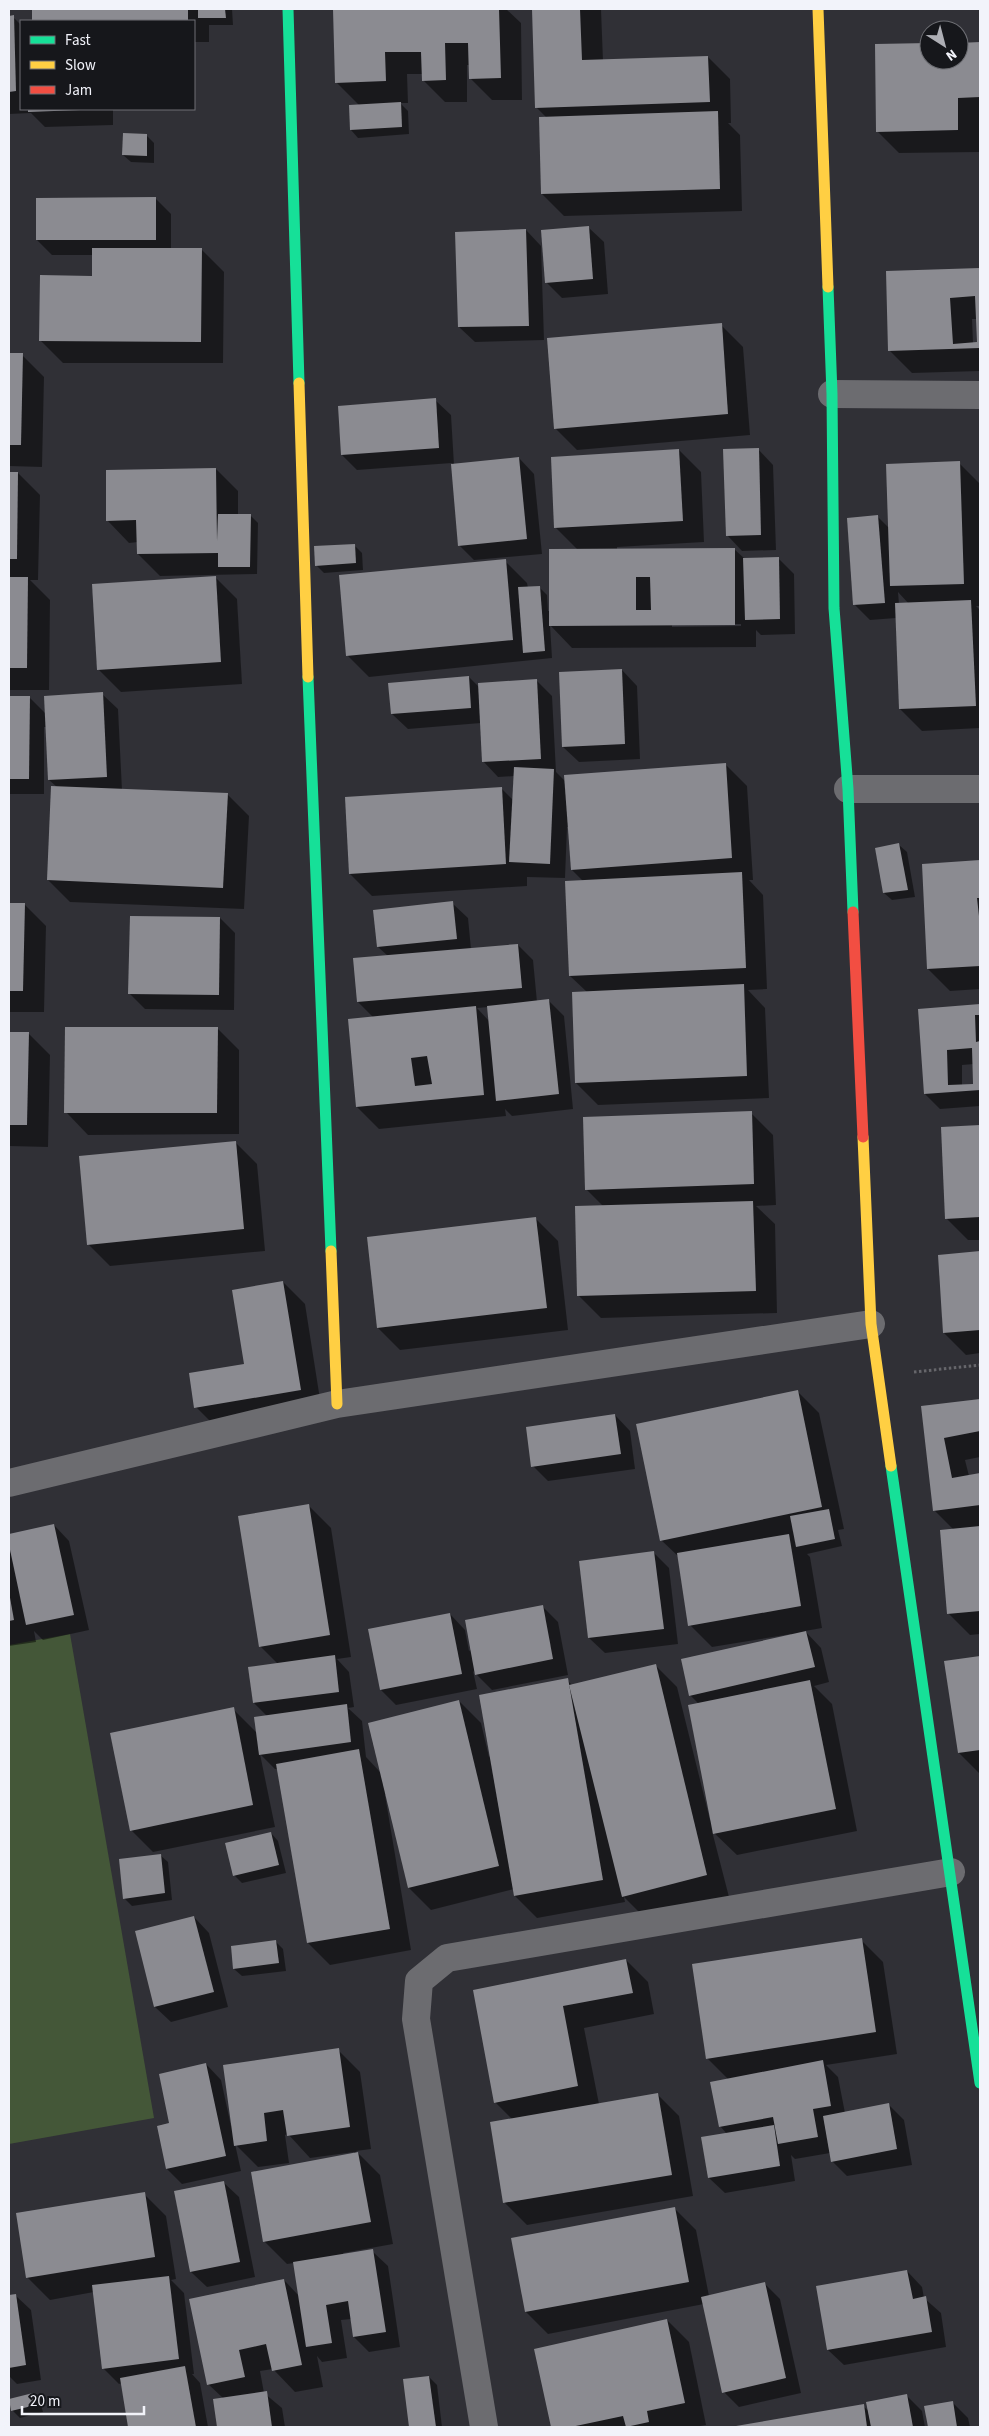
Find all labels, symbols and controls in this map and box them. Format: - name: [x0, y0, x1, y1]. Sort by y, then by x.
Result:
- legend: [20, 20, 195, 110]
- north arrow: [919, 20, 969, 70]
- text: Fast: [65, 30, 91, 51]
- text: N: [941, 44, 961, 66]
- text: Slow: [65, 55, 96, 76]
- text: Jam: [65, 80, 92, 101]
- scale bar: [22, 2384, 145, 2416]
- text: 20 m: [30, 2391, 60, 2412]

